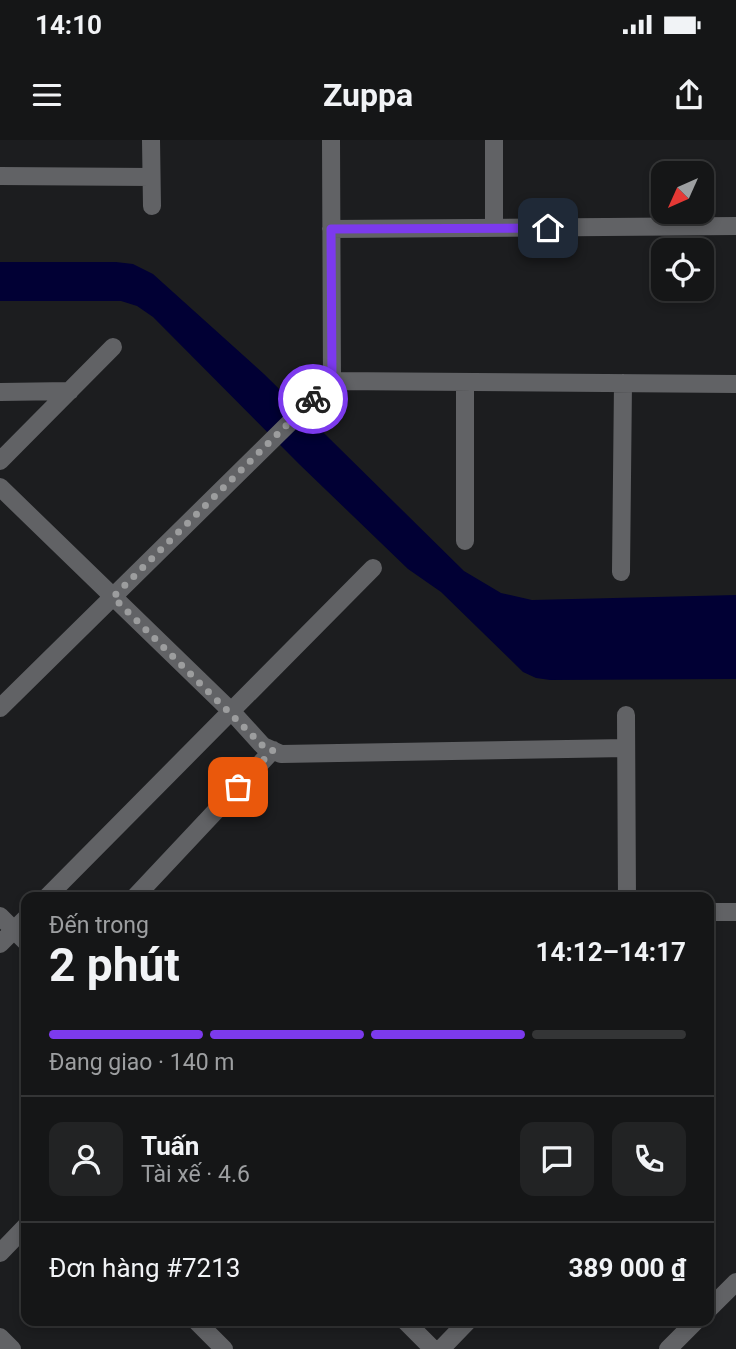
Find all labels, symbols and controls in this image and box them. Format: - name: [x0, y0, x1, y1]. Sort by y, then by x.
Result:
- text: 14:10: [35, 10, 102, 40]
- icon: menu: [28, 76, 66, 114]
- text: Zuppa: [323, 76, 413, 114]
- icon: share: [670, 76, 708, 114]
- north arrow: [651, 161, 714, 224]
- map controls: [651, 161, 714, 301]
- pin: [518, 198, 578, 258]
- icon: home: [529, 209, 567, 247]
- button: locate: [651, 238, 714, 301]
- courier: [278, 364, 348, 434]
- icon: bike: [294, 380, 332, 418]
- pin: [208, 757, 268, 817]
- icon: bag: [219, 768, 257, 806]
- text: Đến trong: [49, 912, 149, 939]
- text: 14:12–14:17: [536, 937, 686, 967]
- text: 2 phút: [49, 938, 180, 992]
- text: Đang giao · 140 m: [49, 1049, 234, 1076]
- button: person: [49, 1122, 123, 1196]
- button: chat: [520, 1122, 594, 1196]
- button: phone: [612, 1122, 686, 1196]
- text: Tuấn: [141, 1131, 199, 1161]
- text: Tài xế · 4.6: [141, 1161, 250, 1188]
- text: Đơn hàng #7213: [49, 1253, 240, 1283]
- text: 389 000 ₫: [569, 1253, 686, 1283]

